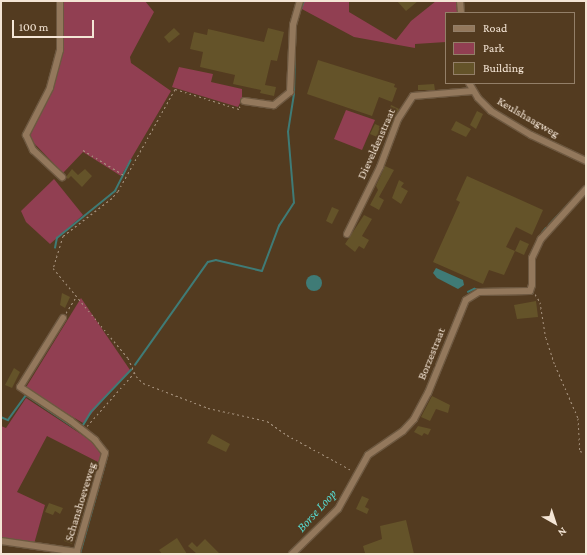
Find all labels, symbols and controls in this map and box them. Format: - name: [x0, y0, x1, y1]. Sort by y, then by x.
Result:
- scale bar: [14, 12, 96, 38]
- legend: [445, 12, 575, 84]
- text: 100 m: [19, 20, 48, 34]
- text: Road: [483, 21, 507, 35]
- text: Park: [483, 41, 504, 55]
- text: Building: [483, 61, 524, 75]
- street label: Keulshaagweg: [494, 94, 562, 142]
- street label: Dieveldenstraat: [355, 106, 399, 182]
- street label: Borzestraat: [415, 326, 449, 382]
- street label: Schanshoeveweg: [62, 461, 100, 543]
- water label: Borse Loop: [294, 486, 340, 536]
- north arrow: [535, 503, 575, 543]
- text: N: [556, 525, 569, 539]

